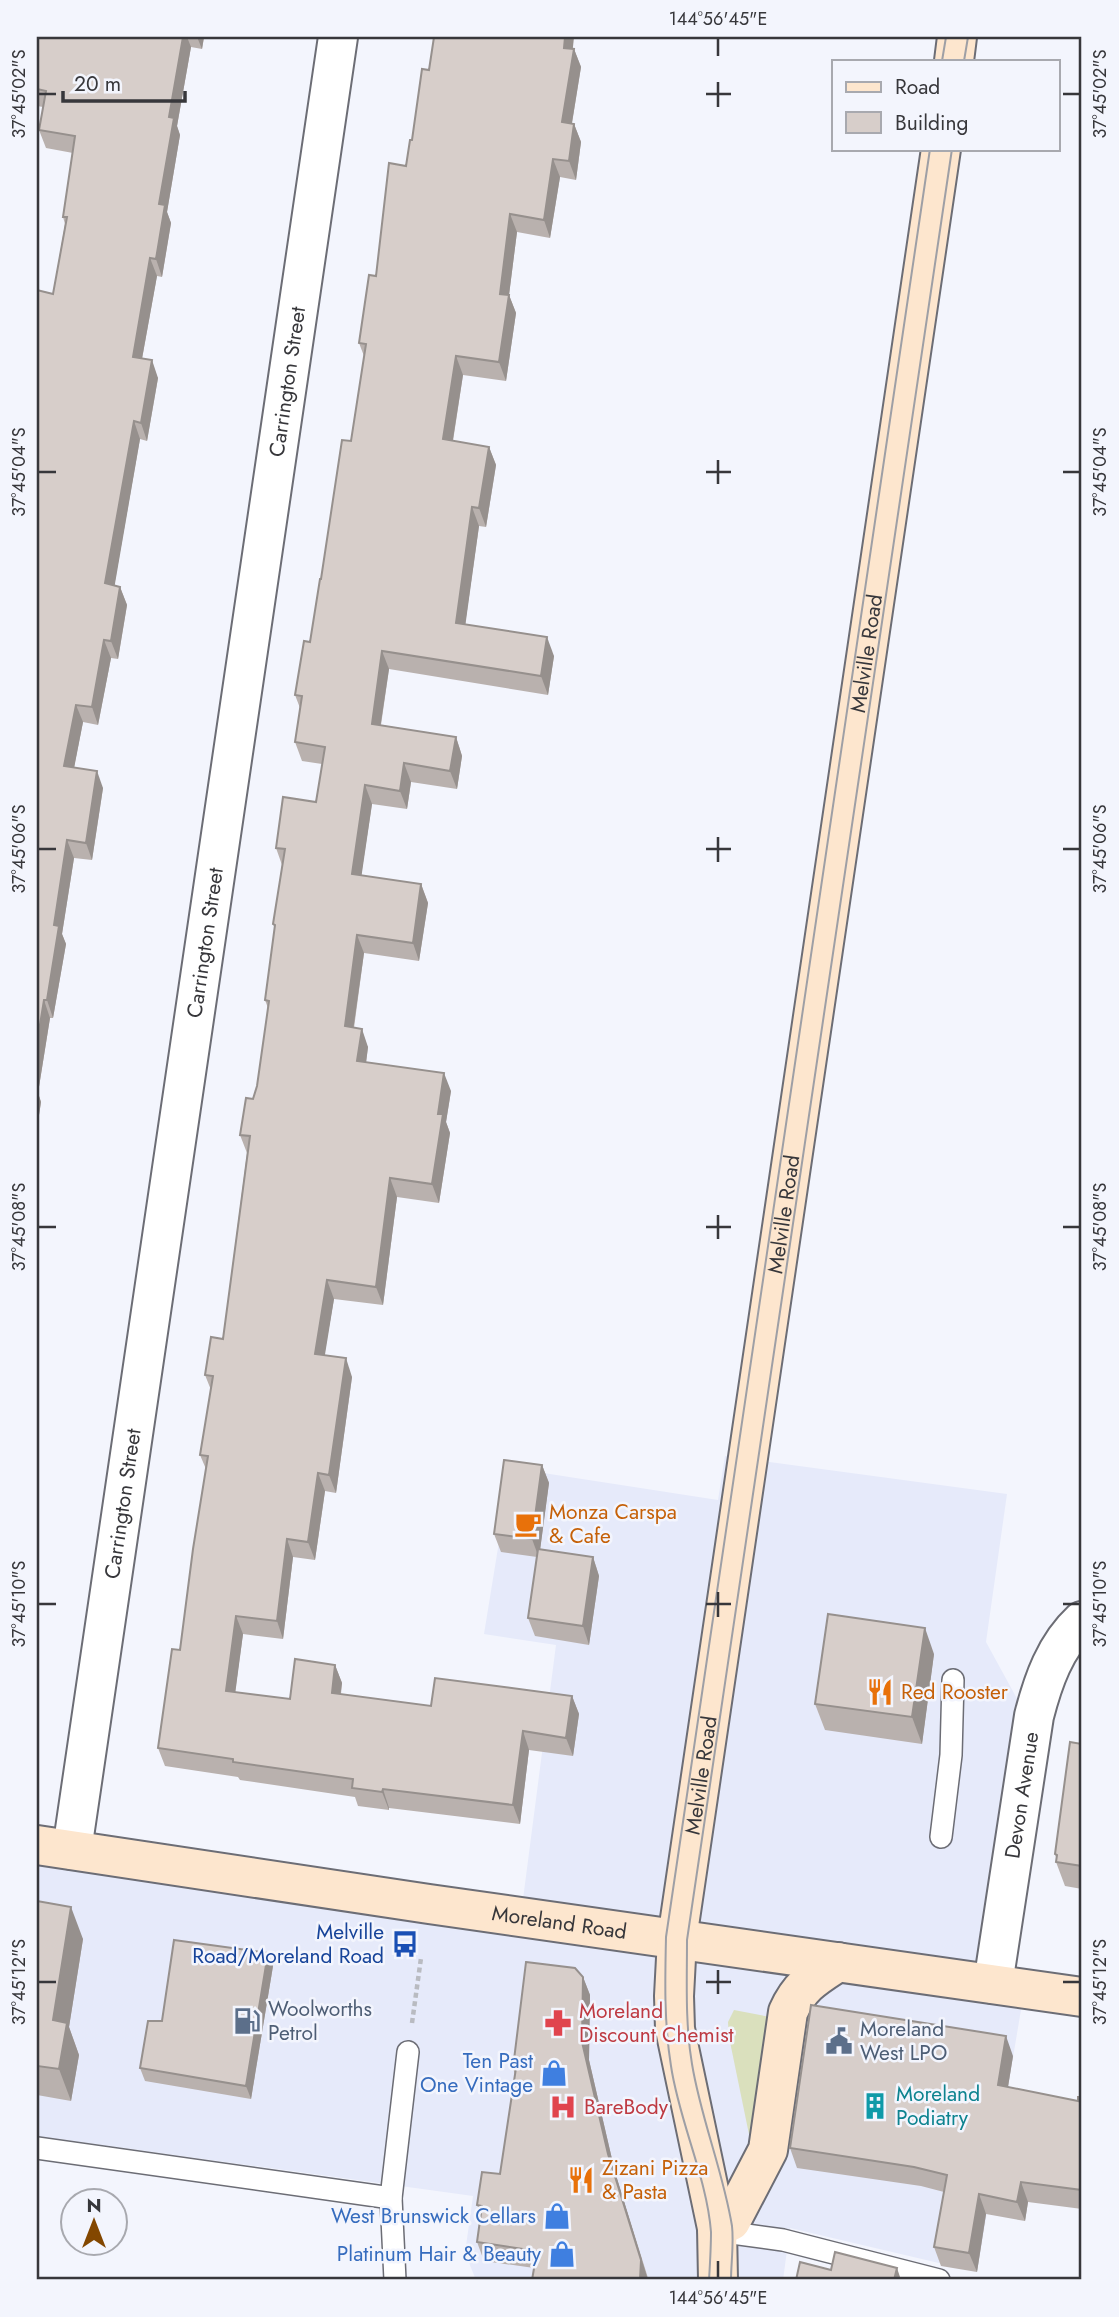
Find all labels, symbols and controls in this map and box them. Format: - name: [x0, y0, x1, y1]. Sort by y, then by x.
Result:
- text: 144°56'45"E: [669, 6, 767, 32]
- text: 37°45'02"S: [6, 49, 32, 139]
- text: 37°45'02"S: [1087, 49, 1113, 139]
- scale bar: [63, 60, 186, 104]
- legend: [832, 60, 1060, 150]
- text: 20 m: [74, 69, 121, 99]
- text: Road: [895, 72, 940, 102]
- text: Building: [895, 108, 968, 138]
- street label: Carrington Street: [262, 305, 313, 459]
- text: 37°45'04"S: [6, 427, 32, 517]
- text: 37°45'04"S: [1087, 427, 1113, 517]
- street label: Melville Road: [843, 592, 890, 715]
- text: 37°45'06"S: [6, 804, 32, 894]
- text: 37°45'06"S: [1087, 804, 1113, 894]
- street label: Carrington Street: [179, 866, 231, 1020]
- street label: Melville Road: [760, 1153, 807, 1276]
- text: 37°45'08"S: [6, 1183, 32, 1271]
- text: 37°45'08"S: [1087, 1183, 1113, 1271]
- street label: Carrington Street: [97, 1427, 149, 1581]
- place label: Monza Carspa & Cafe: [549, 1497, 677, 1551]
- cafe icon: Monza Carspa & Cafe: [513, 1509, 543, 1539]
- text: 37°45'10"S: [6, 1560, 32, 1647]
- text: 37°45'10"S: [1087, 1560, 1113, 1647]
- restaurant icon: Red Rooster: [865, 1677, 895, 1707]
- place label: Red Rooster: [901, 1677, 1009, 1707]
- street label: Melville Road: [678, 1714, 725, 1837]
- street label: Devon Avenue: [997, 1729, 1046, 1861]
- street label: Moreland Road: [490, 1898, 629, 1947]
- place label: Melville Road/Moreland Road: [192, 1917, 384, 1971]
- bus stop icon: Melville Road/Moreland Road: [390, 1929, 420, 1959]
- text: 37°45'12"S: [6, 1939, 32, 2025]
- text: 37°45'12"S: [1087, 1939, 1113, 2025]
- place label: Woolworths Petrol: [268, 1994, 372, 2048]
- place label: Moreland Discount Chemist: [579, 1996, 734, 2050]
- fuel station icon: Woolworths Petrol: [232, 2006, 262, 2036]
- pharmacy icon: Moreland Discount Chemist: [543, 2008, 573, 2038]
- place label: Moreland West LPO: [860, 2014, 947, 2068]
- public building icon: Moreland West LPO: [824, 2026, 854, 2056]
- place label: Ten Past One Vintage: [420, 2046, 533, 2100]
- shop icon: Ten Past One Vintage: [539, 2058, 569, 2088]
- place label: Moreland Podiatry: [896, 2079, 980, 2133]
- building icon: Moreland Podiatry: [860, 2091, 890, 2121]
- hospital icon: BareBody: [548, 2092, 578, 2122]
- place label: BareBody: [584, 2092, 669, 2122]
- place label: Zizani Pizza & Pasta: [602, 2153, 708, 2207]
- restaurant icon: Zizani Pizza & Pasta: [566, 2165, 596, 2195]
- north arrow: [60, 2188, 130, 2258]
- text: N: [86, 2192, 102, 2219]
- place label: West Brunswick Cellars: [331, 2201, 536, 2231]
- shop icon: West Brunswick Cellars: [542, 2201, 572, 2231]
- place label: Platinum Hair & Beauty: [337, 2239, 542, 2269]
- shop icon: Platinum Hair & Beauty: [547, 2239, 577, 2269]
- text: 144°56'45"E: [669, 2285, 767, 2311]

